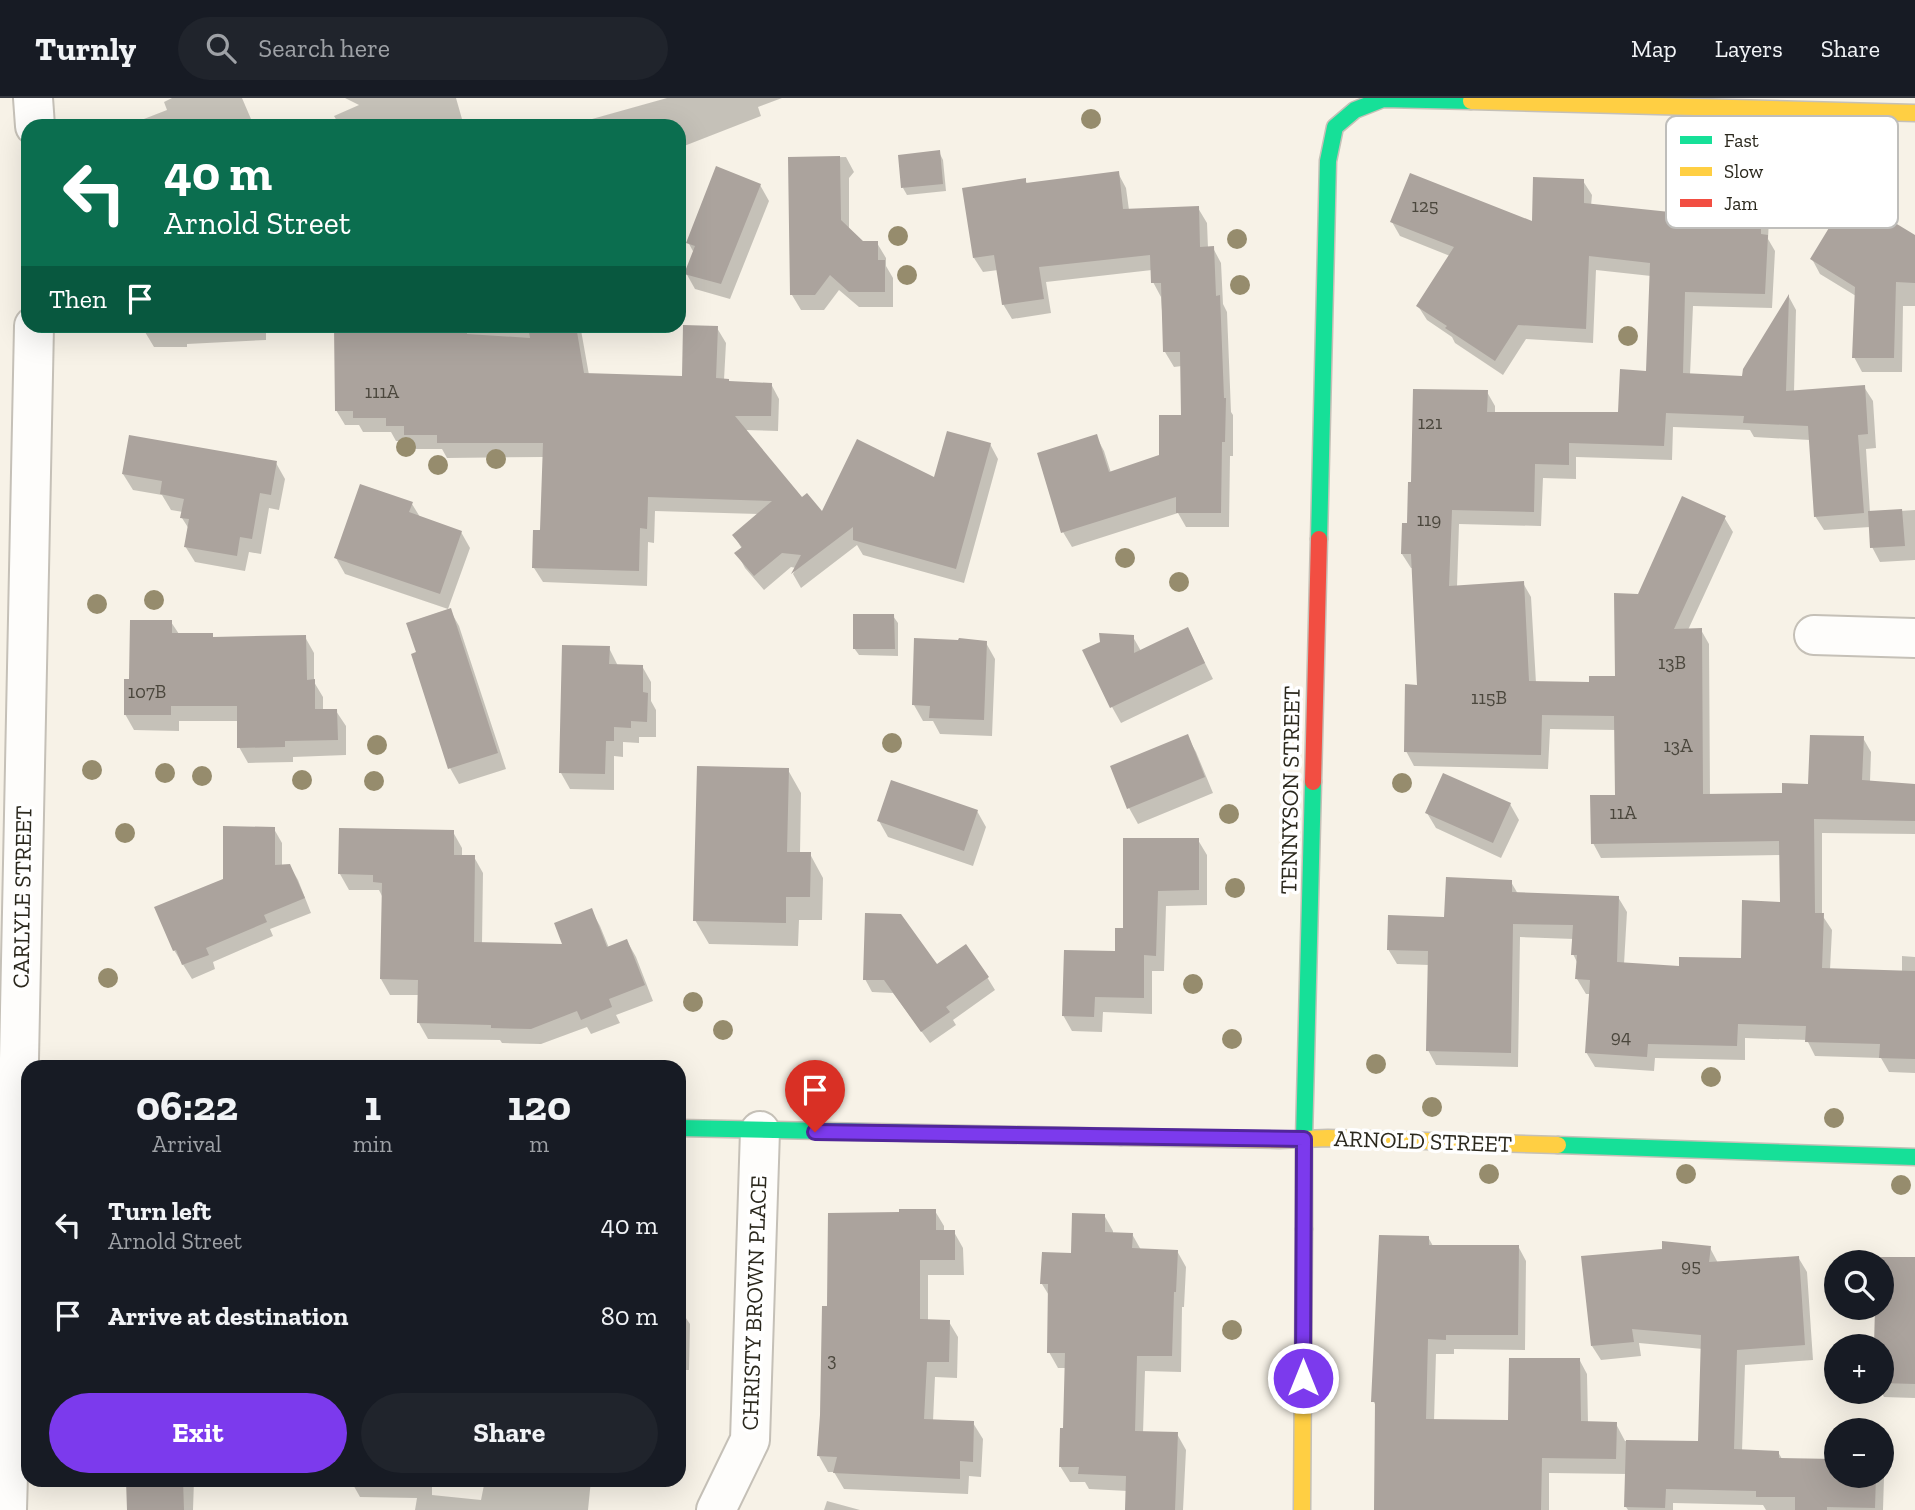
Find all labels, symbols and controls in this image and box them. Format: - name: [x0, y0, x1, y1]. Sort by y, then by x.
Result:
- search box: [178, 17, 668, 80]
- text: Turnly: [35, 29, 136, 68]
- icon: search: [202, 29, 240, 67]
- text: Search here: [258, 32, 390, 64]
- text: Map: [1631, 34, 1677, 63]
- text: Layers: [1715, 34, 1783, 63]
- text: Share: [1821, 34, 1880, 63]
- legend: [1666, 116, 1898, 228]
- text: Fast: [1724, 129, 1759, 152]
- text: 40 m: [164, 144, 272, 203]
- icon: left: [49, 147, 140, 238]
- text: Slow: [1724, 160, 1764, 183]
- text: Jam: [1724, 192, 1758, 215]
- house number: 125: [1412, 194, 1438, 217]
- text: Arnold Street: [164, 204, 351, 242]
- icon: arrive: [121, 280, 159, 318]
- text: Then: [49, 283, 107, 315]
- house number: 111A: [365, 380, 400, 403]
- house number: 121: [1418, 411, 1442, 434]
- house number: 119: [1417, 508, 1441, 531]
- house number: 13B: [1658, 651, 1686, 674]
- house number: 107B: [128, 680, 166, 703]
- street label: TENNYSON STREET: [1274, 686, 1306, 894]
- house number: 115B: [1471, 686, 1507, 709]
- house number: 13A: [1664, 734, 1693, 757]
- house number: 11A: [1610, 801, 1637, 824]
- street label: CARLYLE STREET: [6, 805, 38, 989]
- house number: 94: [1611, 1025, 1631, 1048]
- pin: [785, 1060, 845, 1132]
- icon: arrive: [796, 1071, 834, 1109]
- text: 06:22: [136, 1080, 238, 1131]
- text: 1: [364, 1080, 381, 1131]
- text: 120: [507, 1080, 571, 1131]
- street label: ARNOLD STREET: [1333, 1124, 1513, 1158]
- text: Arrival: [152, 1130, 222, 1158]
- text: min: [353, 1130, 392, 1158]
- text: m: [529, 1130, 549, 1158]
- street label: CHRISTY BROWN PLACE: [736, 1175, 772, 1431]
- text: Turn left: [108, 1195, 211, 1227]
- icon: left: [49, 1206, 87, 1244]
- text: 40 m: [601, 1209, 658, 1241]
- text: Arnold Street: [108, 1227, 242, 1255]
- map controls: [1824, 1250, 1894, 1488]
- button: search: [1824, 1250, 1894, 1320]
- house number: 95: [1681, 1254, 1701, 1277]
- icon: arrive: [49, 1297, 87, 1335]
- text: Arrive at destination: [108, 1300, 348, 1332]
- text: 80 m: [601, 1300, 658, 1332]
- button: +: [1824, 1334, 1894, 1404]
- position arrow: [1266, 1341, 1340, 1415]
- house number: 3: [827, 1348, 837, 1371]
- button: Exit: [49, 1393, 347, 1473]
- button: Share: [361, 1393, 658, 1473]
- button: −: [1824, 1418, 1894, 1488]

